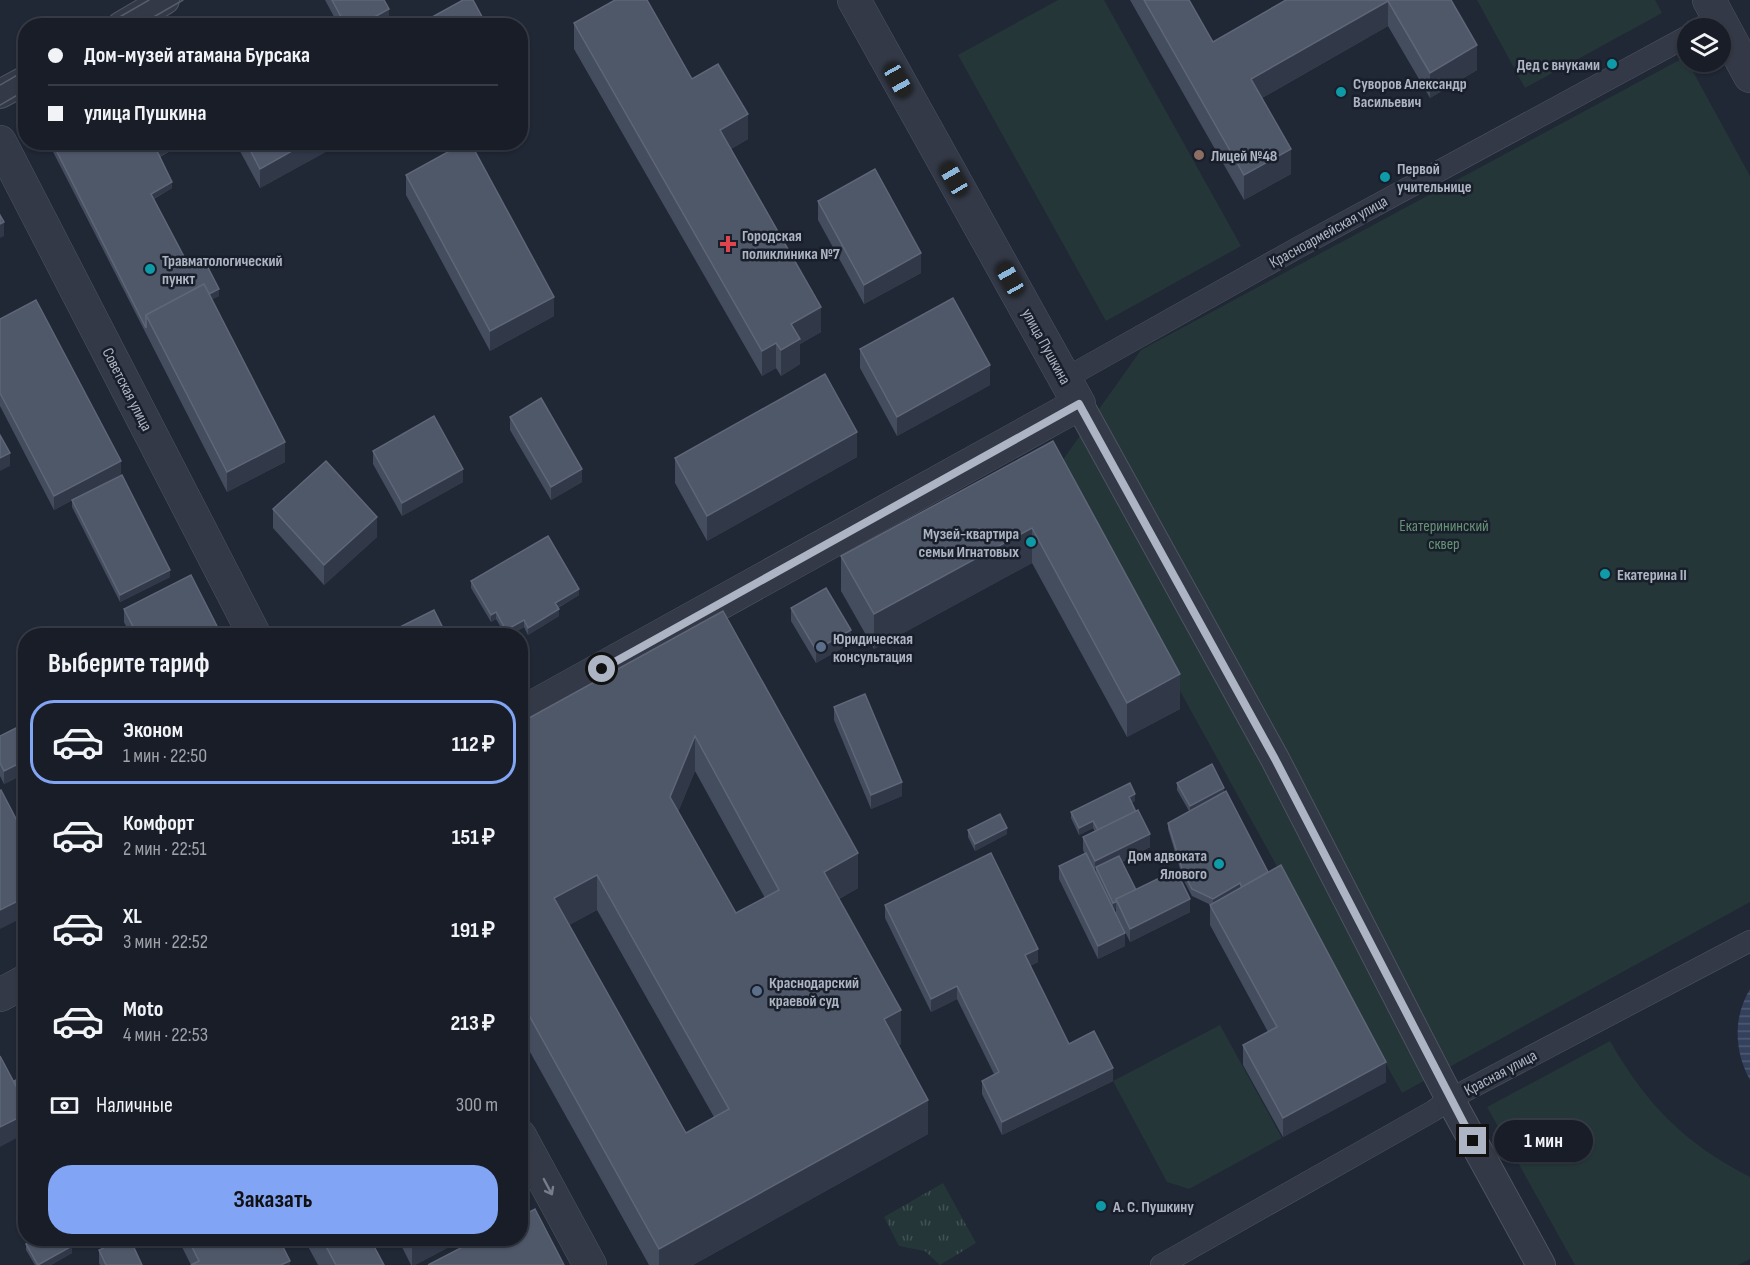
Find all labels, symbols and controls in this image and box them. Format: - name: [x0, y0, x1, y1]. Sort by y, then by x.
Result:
- map controls: [1677, 18, 1731, 72]
- button: layers: [1677, 18, 1731, 72]
- text: Дом-музей атамана Бурсака: [84, 42, 310, 69]
- place label: Дед с внуками: [1517, 56, 1600, 75]
- marker: Дед с внуками: [1605, 57, 1619, 71]
- car: [881, 60, 915, 100]
- place label: Суворов Александр Васильевич: [1353, 75, 1467, 112]
- marker: Суворов Александр Васильевич: [1334, 85, 1348, 99]
- text: улица Пушкина: [84, 100, 206, 127]
- place label: Лицей №48: [1211, 147, 1278, 166]
- marker: Лицей №48: [1192, 148, 1206, 162]
- car: [937, 159, 971, 199]
- place label: Первой учительнице: [1397, 160, 1472, 197]
- marker: Первой учительнице: [1378, 170, 1392, 184]
- street label: Красноармейская улица: [1266, 192, 1391, 273]
- place label: Городская поликлиника №7: [742, 227, 840, 264]
- marker: Городская поликлиника №7: [719, 235, 737, 253]
- place label: Травматологический пункт: [162, 252, 282, 289]
- car: [993, 259, 1027, 299]
- marker: Травматологический пункт: [143, 262, 157, 276]
- street label: улица Пушкина: [1017, 305, 1074, 388]
- street label: Советская улица: [98, 345, 156, 435]
- park label: Екатерининский сквер: [1399, 517, 1489, 554]
- place label: Музей-квартира семьи Игнатовых: [919, 525, 1019, 562]
- marker: Музей-квартира семьи Игнатовых: [1024, 535, 1038, 549]
- place label: Екатерина II: [1617, 566, 1687, 585]
- marker: Екатерина II: [1598, 567, 1612, 581]
- place label: Юридическая консультация: [833, 630, 913, 667]
- marker: Юридическая консультация: [814, 640, 828, 654]
- text: Выберите тариф: [48, 648, 210, 680]
- route start: [588, 655, 615, 682]
- icon: car: [51, 715, 105, 769]
- text: Эконом: [123, 717, 183, 744]
- text: 112 ₽: [452, 731, 495, 758]
- text: 1 мин · 22:50: [123, 744, 207, 768]
- icon: car: [51, 808, 105, 862]
- text: Комфорт: [123, 810, 194, 837]
- text: 151 ₽: [452, 824, 495, 851]
- text: 2 мин · 22:51: [123, 837, 207, 861]
- place label: Дом адвоката Ялового: [1128, 847, 1207, 884]
- marker: Дом адвоката Ялового: [1212, 857, 1226, 871]
- icon: car: [51, 901, 105, 955]
- text: XL: [123, 903, 142, 930]
- text: 191 ₽: [451, 917, 495, 944]
- text: 3 мин · 22:52: [123, 930, 208, 954]
- place label: Краснодарский краевой суд: [769, 974, 859, 1011]
- marker: Краснодарский краевой суд: [750, 984, 764, 998]
- icon: car: [51, 994, 105, 1048]
- text: Moto: [123, 996, 163, 1023]
- text: 213 ₽: [451, 1010, 495, 1037]
- text: 4 мин · 22:53: [123, 1023, 208, 1047]
- street label: Красная улица: [1461, 1046, 1540, 1100]
- icon: cash: [48, 1089, 81, 1122]
- text: Наличные: [96, 1092, 173, 1119]
- text: 300 m: [456, 1093, 498, 1117]
- callout: 1 мин: [1494, 1120, 1593, 1162]
- route end: [1459, 1127, 1486, 1154]
- text: 1 мин: [1524, 1129, 1563, 1153]
- button: Заказать: [48, 1165, 498, 1234]
- one-way arrow: [543, 1178, 554, 1196]
- place label: А. С. Пушкину: [1112, 1198, 1194, 1217]
- marker: А. С. Пушкину: [1094, 1199, 1108, 1213]

